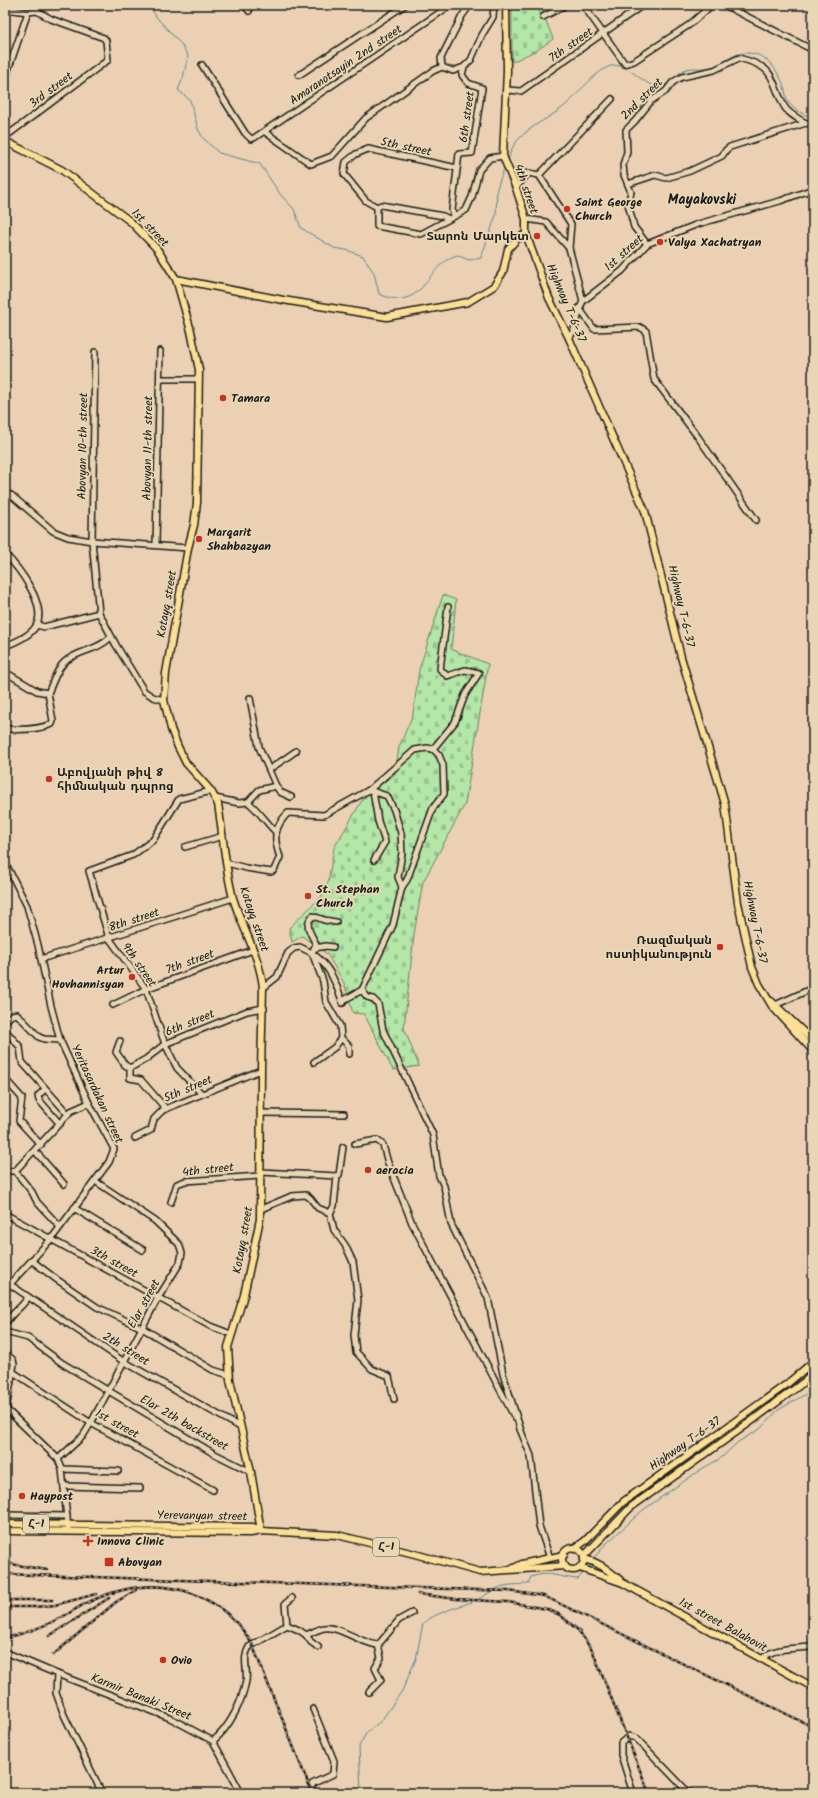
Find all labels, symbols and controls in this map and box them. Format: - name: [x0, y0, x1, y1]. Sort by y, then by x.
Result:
- street label: Amaranotsayin 2nd street: [286, 20, 406, 110]
- street label: 7th street: [545, 23, 597, 67]
- street label: 3rd street: [25, 67, 77, 113]
- street label: 2nd street: [616, 73, 668, 125]
- street label: 6th street: [454, 90, 480, 144]
- street label: 5th street: [379, 132, 434, 162]
- street label: 4th street: [509, 161, 544, 217]
- district label: Mayakovski: [668, 189, 737, 211]
- place label: Saint George Church: [575, 193, 642, 226]
- street label: 1st street: [127, 204, 174, 252]
- marker: Saint George Church: [562, 204, 572, 214]
- place label: Տարոն Մարկետ: [427, 227, 529, 246]
- street label: 1st street: [600, 230, 648, 276]
- marker: Տարոն Մարկետ: [532, 231, 542, 241]
- place label: Valya Xachatryan: [668, 233, 762, 252]
- marker: Valya Xachatryan: [655, 237, 665, 247]
- street label: Highway T-6-37: [541, 261, 591, 346]
- place label: Tamara: [231, 389, 270, 408]
- street label: Abovyan 10-th street: [73, 392, 93, 500]
- marker: Tamara: [218, 393, 228, 403]
- street label: Abovyan 11-th street: [138, 395, 158, 500]
- place label: Marqarit Shahbazyan: [207, 523, 271, 556]
- marker: Marqarit Shahbazyan: [194, 534, 204, 544]
- street label: Highway T-6-37: [662, 563, 700, 649]
- street label: Kotayq street: [152, 568, 182, 639]
- place label: Աբովյանի թիվ 8 հիմնական դպրոց: [57, 763, 174, 796]
- marker: Աբովյանի թիվ 8 հիմնական դպրոց: [44, 774, 54, 784]
- street label: Highway T-6-37: [738, 879, 772, 965]
- place label: St. Stephan Church: [316, 880, 380, 913]
- street label: Kotayq street: [234, 884, 274, 955]
- marker: St. Stephan Church: [303, 891, 313, 901]
- street label: 8th street: [106, 903, 162, 937]
- place label: Ռազմական ոստիկանություն: [606, 931, 712, 964]
- street label: 9th street: [117, 939, 162, 992]
- marker: Ռազմական ոստիկանություն: [715, 942, 725, 952]
- street label: 7th street: [163, 944, 217, 980]
- place label: Artur Hovhannisyan: [52, 961, 125, 994]
- marker: Artur Hovhannisyan: [127, 972, 137, 982]
- street label: 6th street: [162, 1004, 218, 1041]
- street label: Yeritasardakan street: [66, 1041, 128, 1147]
- street label: 5th street: [161, 1070, 216, 1108]
- street label: 4th street: [181, 1158, 235, 1182]
- place label: aeracia: [376, 1161, 414, 1180]
- marker: aeracia: [363, 1165, 373, 1175]
- street label: Kotayq street: [228, 1204, 258, 1275]
- street label: 3th street: [87, 1241, 142, 1283]
- street label: Elar street: [123, 1276, 165, 1332]
- street label: 2th street: [99, 1327, 153, 1371]
- street label: Elar 2th backstreet: [136, 1390, 232, 1456]
- street label: 1st street: [92, 1404, 143, 1444]
- street label: Highway T-6-37: [645, 1412, 725, 1476]
- place label: Haypost: [30, 1487, 74, 1506]
- marker: Haypost: [17, 1491, 27, 1501]
- street label: Yerevanyan street: [157, 1506, 248, 1526]
- road number: Հ-1: [23, 1515, 49, 1533]
- place label: Innova Clinic: [97, 1532, 165, 1551]
- marker: Innova Clinic: [82, 1535, 94, 1547]
- road number: Հ-1: [373, 1538, 399, 1556]
- place label: Abovyan: [118, 1553, 162, 1572]
- marker: Abovyan: [103, 1556, 115, 1568]
- street label: 1st street Balahovit: [675, 1593, 771, 1657]
- place label: Ovio: [171, 1651, 193, 1670]
- marker: Ovio: [158, 1655, 168, 1665]
- street label: Karmir Banaki Street: [88, 1668, 194, 1726]

